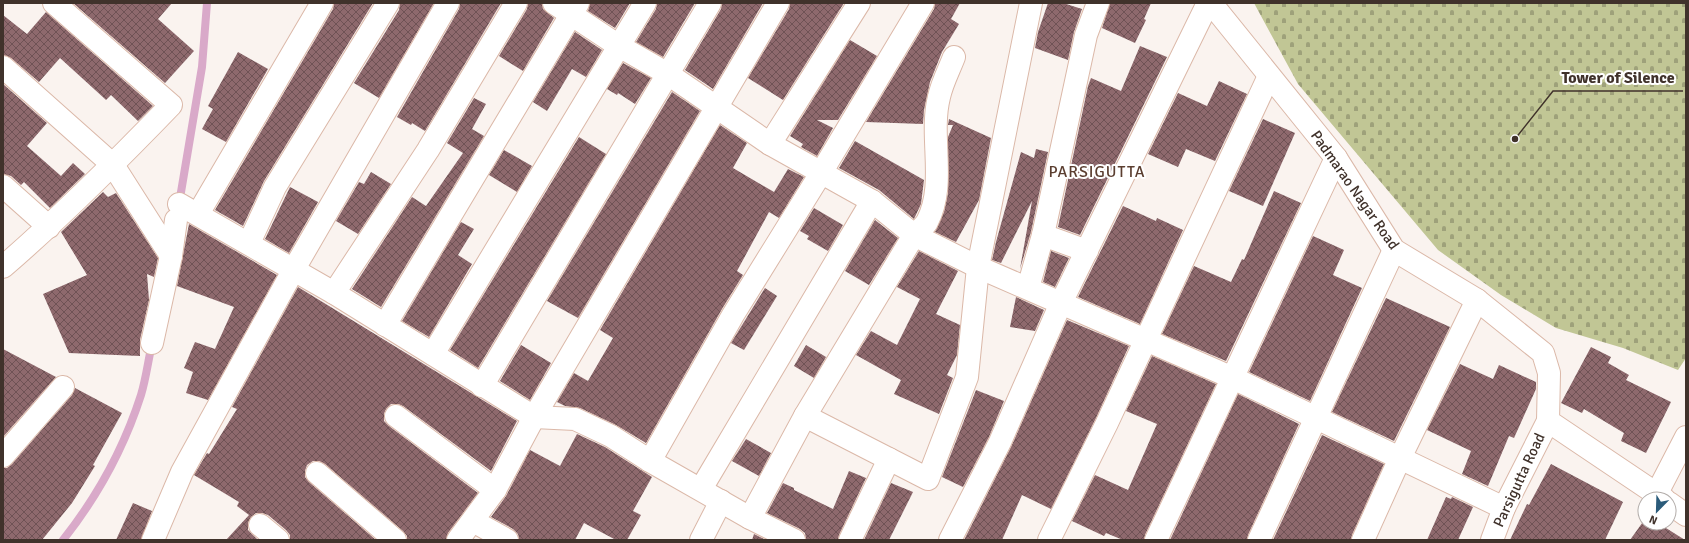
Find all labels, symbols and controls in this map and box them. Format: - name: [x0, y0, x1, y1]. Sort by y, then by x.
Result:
- callout: Tower of Silence: [1553, 63, 1683, 91]
- text: Tower of Silence: [1561, 68, 1675, 88]
- street label: Padmarao Nagar Road: [1307, 127, 1403, 253]
- district label: PARSIGUTTA: [1048, 162, 1146, 182]
- street label: Parsigutta Road: [1489, 430, 1549, 530]
- north arrow: [1637, 491, 1677, 531]
- text: N: [1647, 512, 1659, 527]

